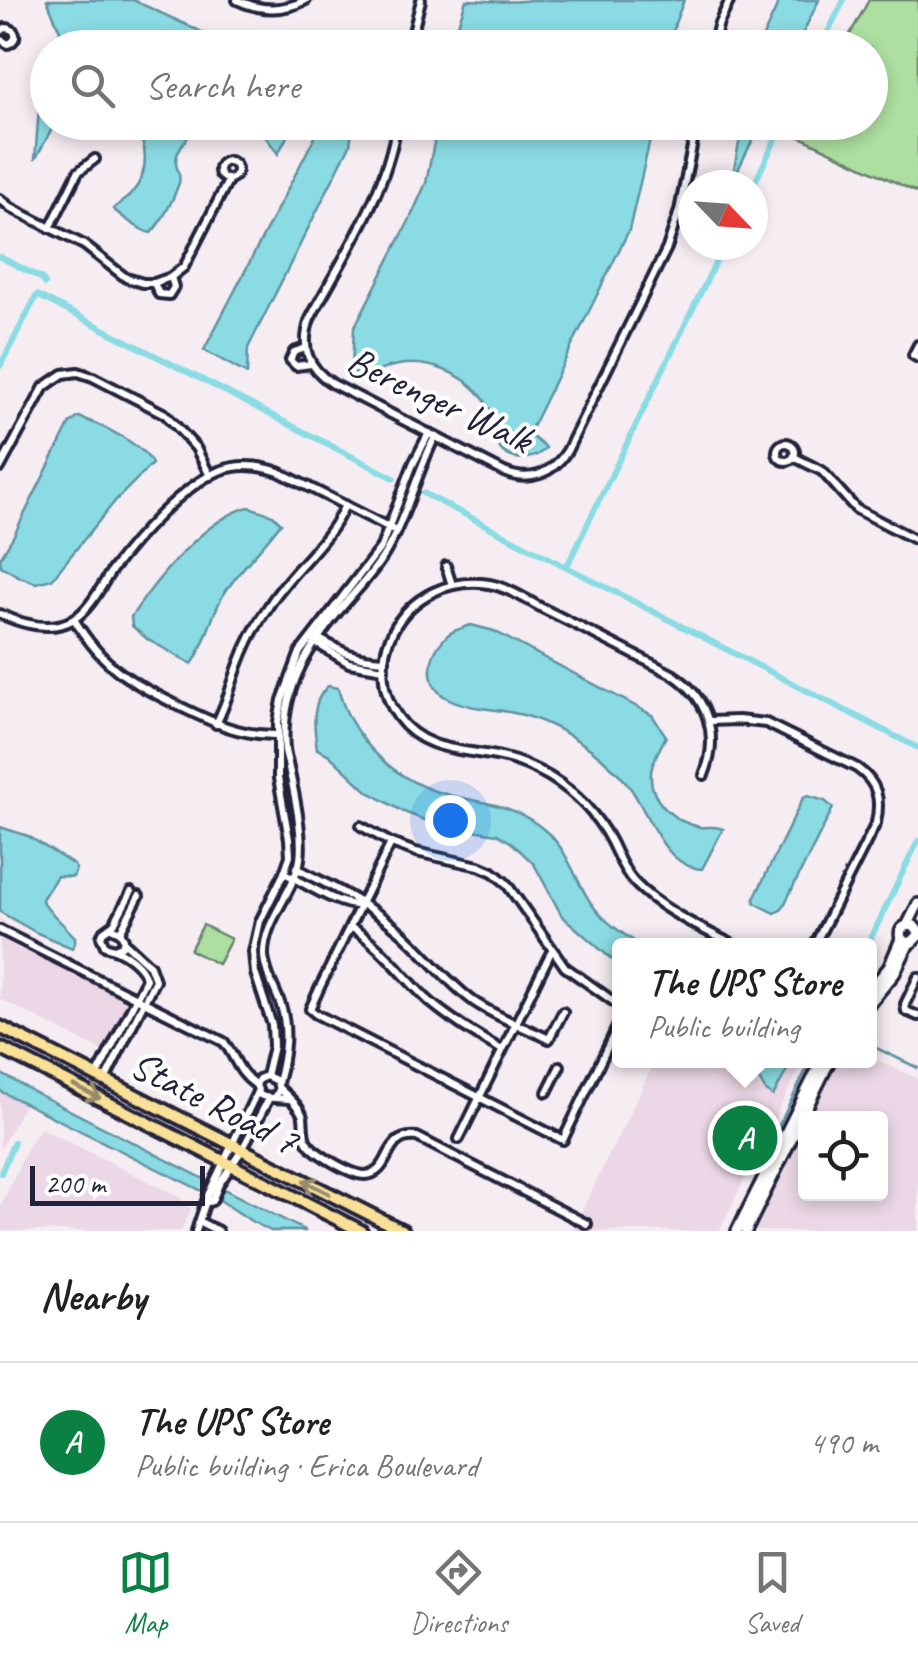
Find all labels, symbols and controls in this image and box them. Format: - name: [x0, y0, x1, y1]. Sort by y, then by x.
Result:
- search box: [30, 30, 888, 140]
- icon: search: [65, 58, 120, 113]
- text: Search here: [145, 62, 300, 109]
- north arrow: [678, 170, 768, 260]
- street label: Berenger Walk: [339, 335, 542, 465]
- your location: [425, 795, 476, 846]
- popup: [612, 938, 877, 1068]
- text: The UPS Store: [648, 959, 841, 1006]
- text: Public building: [648, 1006, 799, 1047]
- street label: State Road 7: [122, 1039, 309, 1167]
- one-way arrow: [72, 1083, 101, 1102]
- pin: A: [712, 1100, 778, 1176]
- map controls: [798, 1111, 888, 1201]
- button: locate: [798, 1111, 888, 1201]
- scale bar: [30, 1161, 205, 1206]
- text: 200 m: [45, 1166, 105, 1201]
- one-way arrow: [302, 1177, 331, 1196]
- text: Nearby: [40, 1270, 146, 1323]
- text: The UPS Store: [135, 1398, 329, 1445]
- text: A: [64, 1422, 81, 1463]
- text: 490 m: [809, 1422, 878, 1463]
- text: Public building · Erica Boulevard: [135, 1445, 478, 1486]
- tab: Map: [118, 1545, 173, 1640]
- tab: Directions: [410, 1545, 508, 1640]
- tab: Saved: [745, 1545, 800, 1640]

